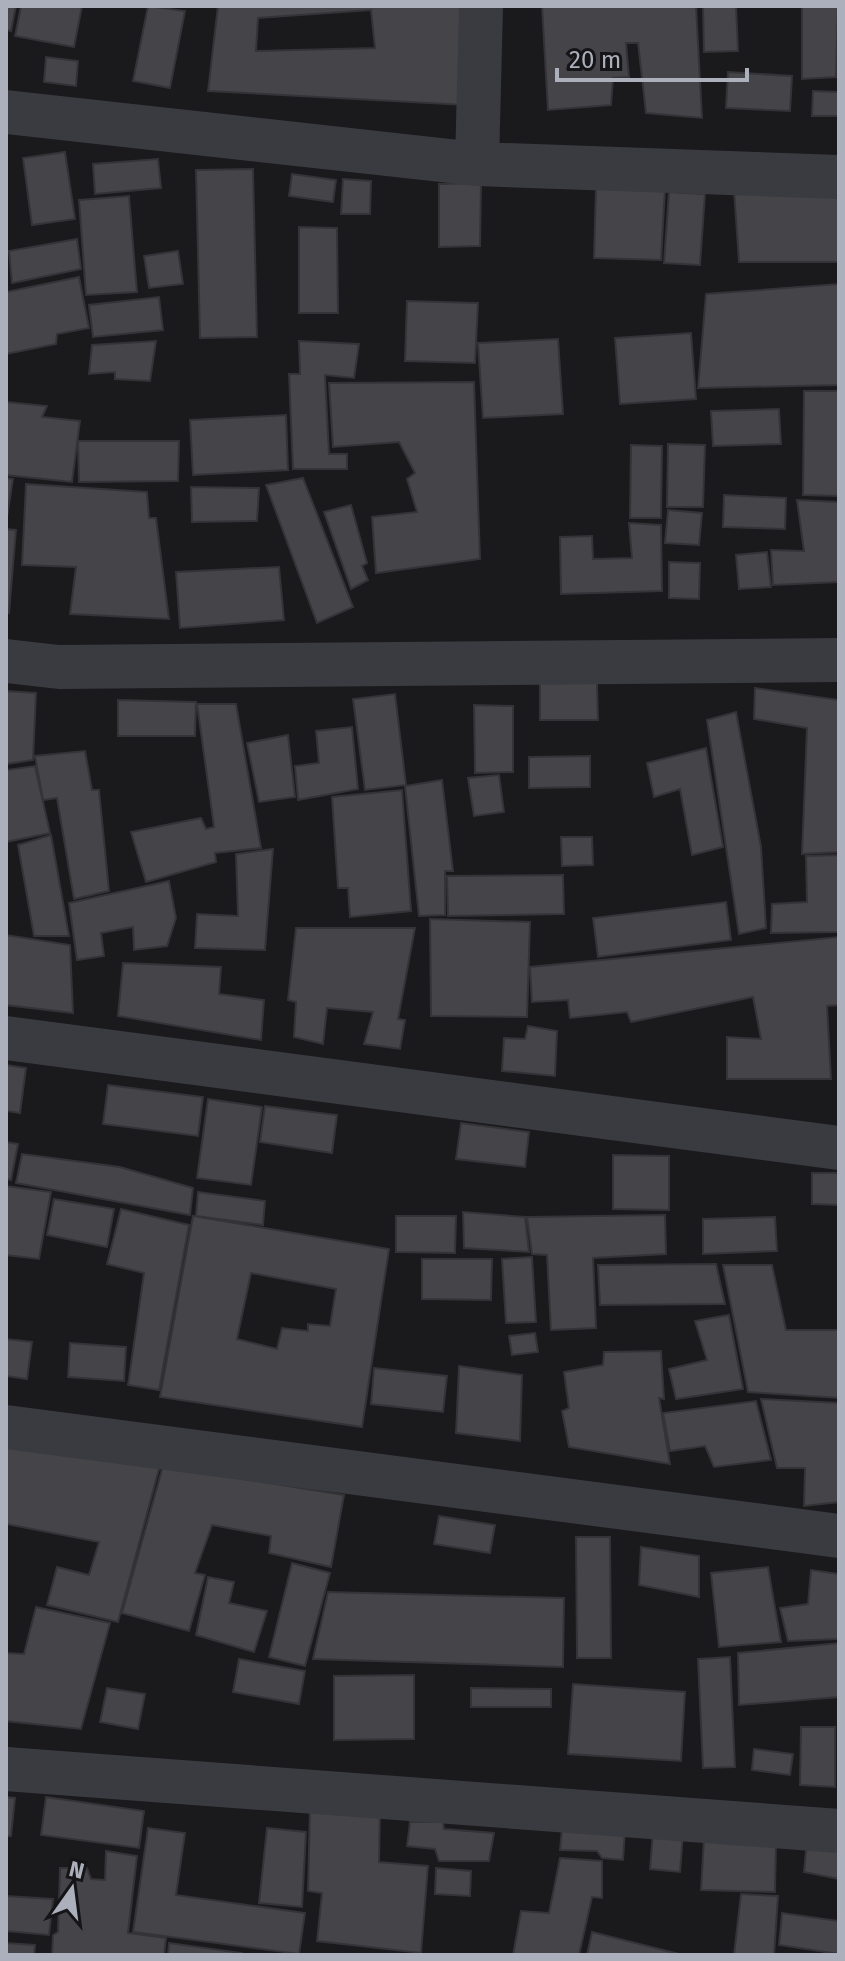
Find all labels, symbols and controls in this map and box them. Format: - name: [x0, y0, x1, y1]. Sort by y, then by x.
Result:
- scale bar: [557, 32, 747, 82]
- text: 20 m: [569, 46, 621, 74]
- north arrow: [32, 1849, 112, 1929]
- text: N: [66, 1855, 87, 1885]

